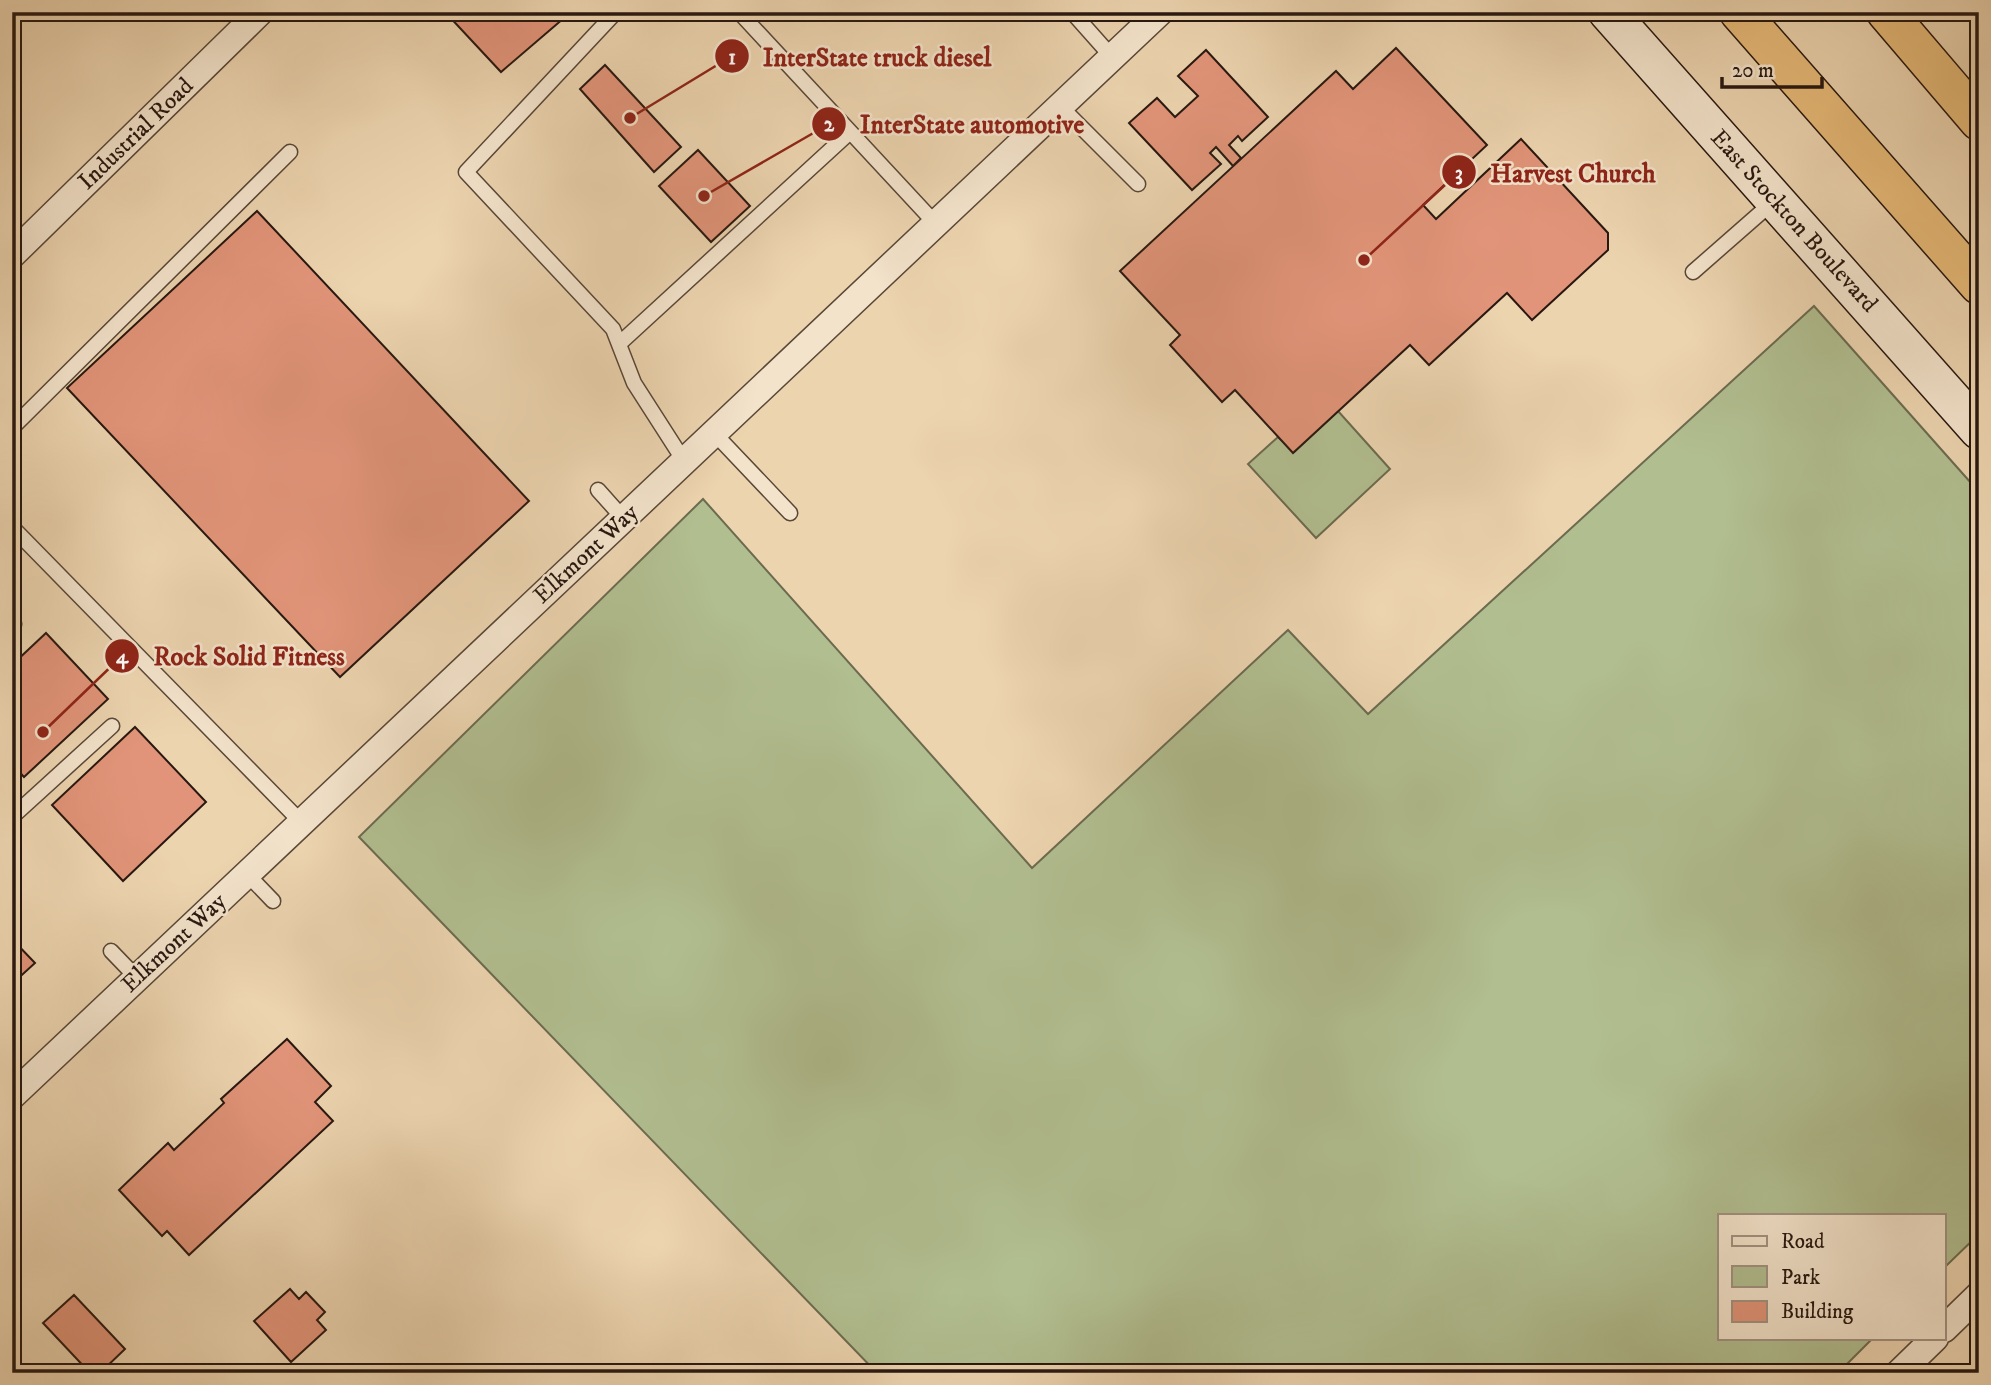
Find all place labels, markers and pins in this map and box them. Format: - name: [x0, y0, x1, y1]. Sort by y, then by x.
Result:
- callout: InterState truck diesel: [714, 33, 1006, 80]
- callout: InterState automotive: [811, 100, 1099, 147]
- callout: Harvest Church: [1441, 149, 1670, 196]
- callout: Rock Solid Fitness: [105, 632, 359, 679]

